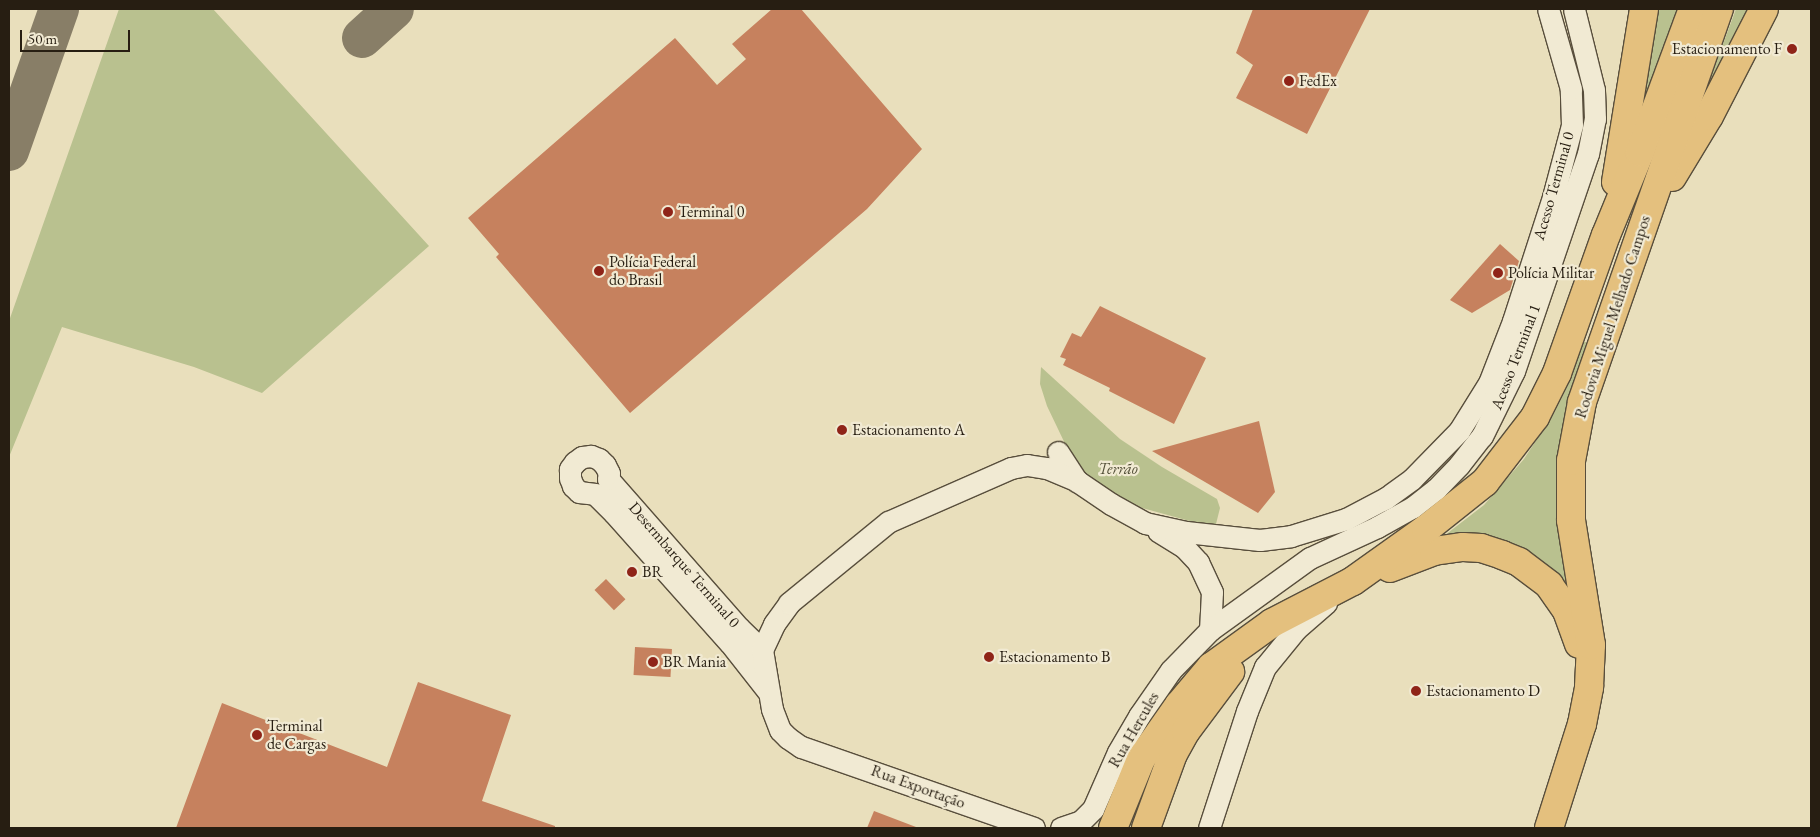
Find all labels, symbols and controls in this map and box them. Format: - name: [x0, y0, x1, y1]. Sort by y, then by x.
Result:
- scale bar: [22, 20, 132, 52]
- text: 50 m: [28, 29, 57, 48]
- place label: Estacionamento F: [1672, 39, 1782, 59]
- marker: Estacionamento F: [1786, 43, 1798, 55]
- place label: FedEx: [1299, 71, 1337, 91]
- marker: FedEx: [1283, 75, 1295, 87]
- street label: Acesso Terminal 0: [1529, 130, 1579, 242]
- place label: Terminal 0: [678, 202, 745, 222]
- marker: Terminal 0: [662, 206, 674, 218]
- street label: Rodovia Miguel Melhado Campos: [1571, 213, 1655, 421]
- place label: Polícia Federal do Brasil: [609, 252, 696, 290]
- place label: Polícia Militar: [1508, 263, 1594, 283]
- marker: Polícia Federal do Brasil: [593, 265, 605, 277]
- marker: Polícia Militar: [1492, 267, 1504, 279]
- street label: Acesso Terminal 1: [1487, 302, 1545, 412]
- place label: Estacionamento A: [852, 420, 965, 440]
- marker: Estacionamento A: [836, 424, 848, 436]
- park label: Terrão: [1098, 459, 1138, 479]
- street label: Desermbarque Terminal 0: [624, 498, 744, 632]
- place label: BR: [642, 562, 663, 582]
- marker: BR: [626, 566, 638, 578]
- place label: Estacionamento B: [999, 647, 1110, 667]
- marker: Estacionamento B: [983, 651, 995, 663]
- place label: BR Mania: [663, 652, 726, 672]
- marker: BR Mania: [647, 656, 659, 668]
- place label: Estacionamento D: [1426, 681, 1540, 701]
- marker: Estacionamento D: [1410, 685, 1422, 697]
- street label: Rua Hercules: [1105, 689, 1163, 771]
- place label: Terminal de Cargas: [267, 716, 326, 754]
- marker: Terminal de Cargas: [251, 729, 263, 741]
- street label: Rua Exportação: [868, 761, 968, 813]

